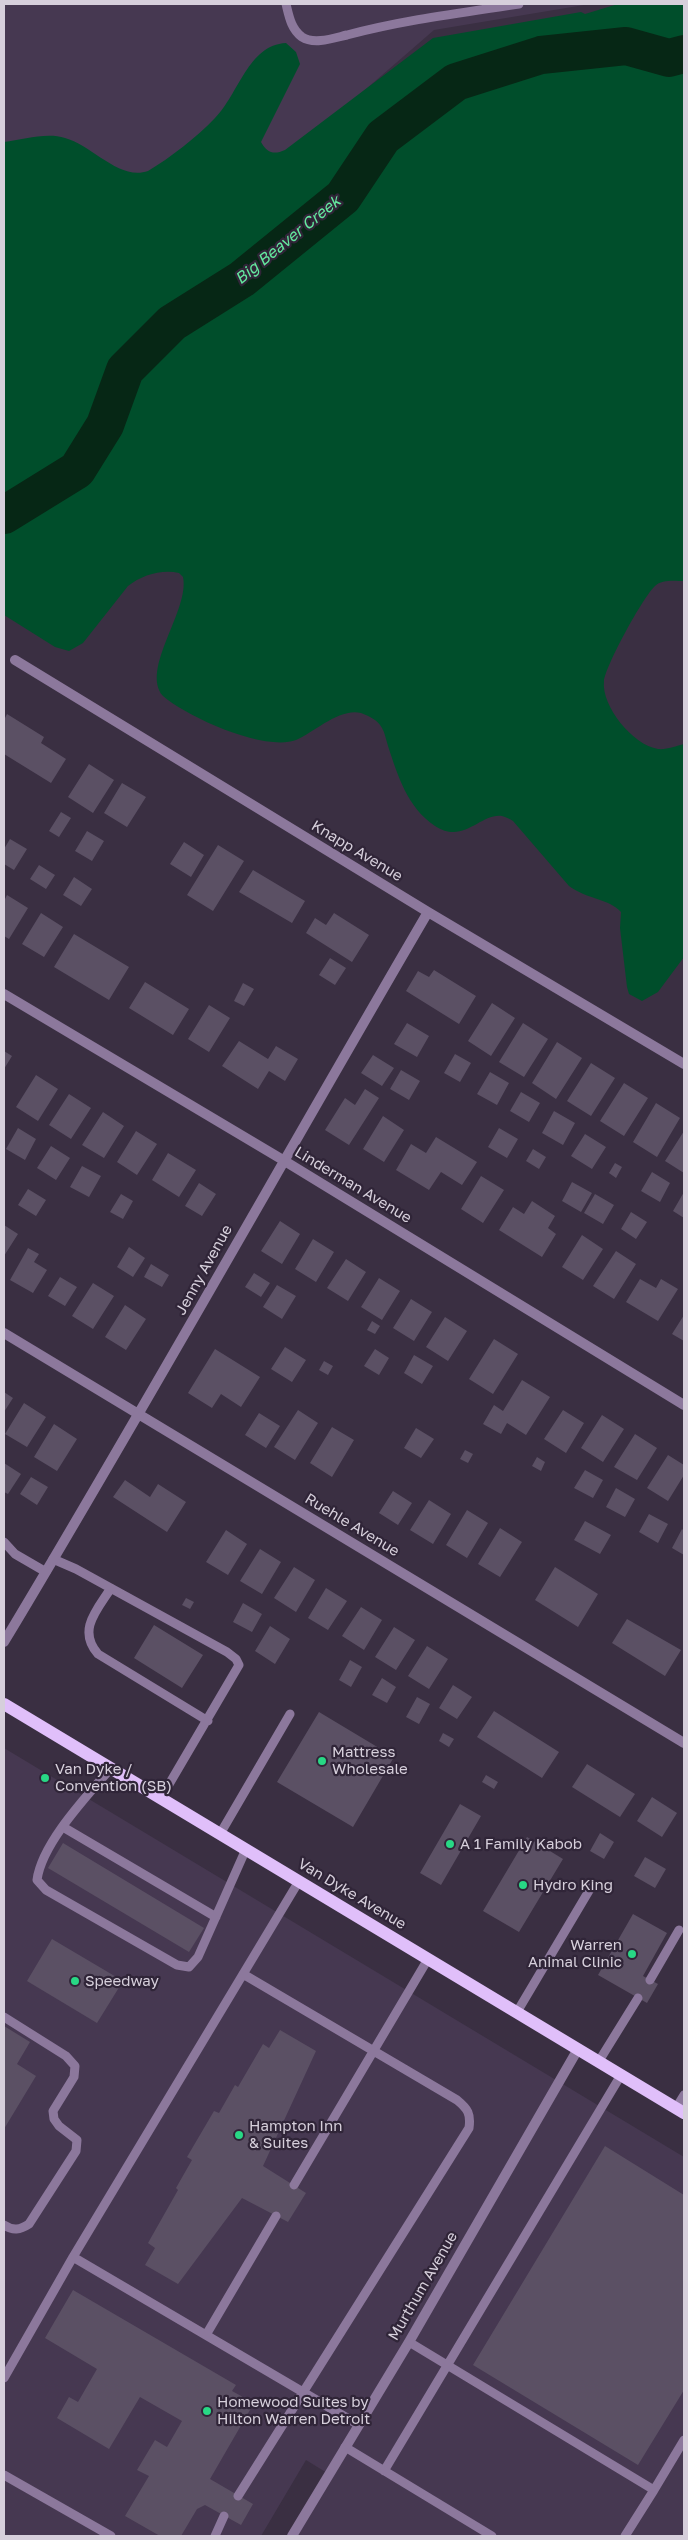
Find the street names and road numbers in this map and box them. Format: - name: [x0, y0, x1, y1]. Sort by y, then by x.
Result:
- street label: Knapp Avenue: [308, 817, 406, 885]
- street label: Linderman Avenue: [291, 1143, 415, 1227]
- street label: Jenny Avenue: [172, 1222, 236, 1318]
- street label: Ruehle Avenue: [302, 1490, 402, 1560]
- street label: Van Dyke Avenue: [295, 1855, 409, 1933]
- street label: Murthum Avenue: [385, 2228, 461, 2344]

